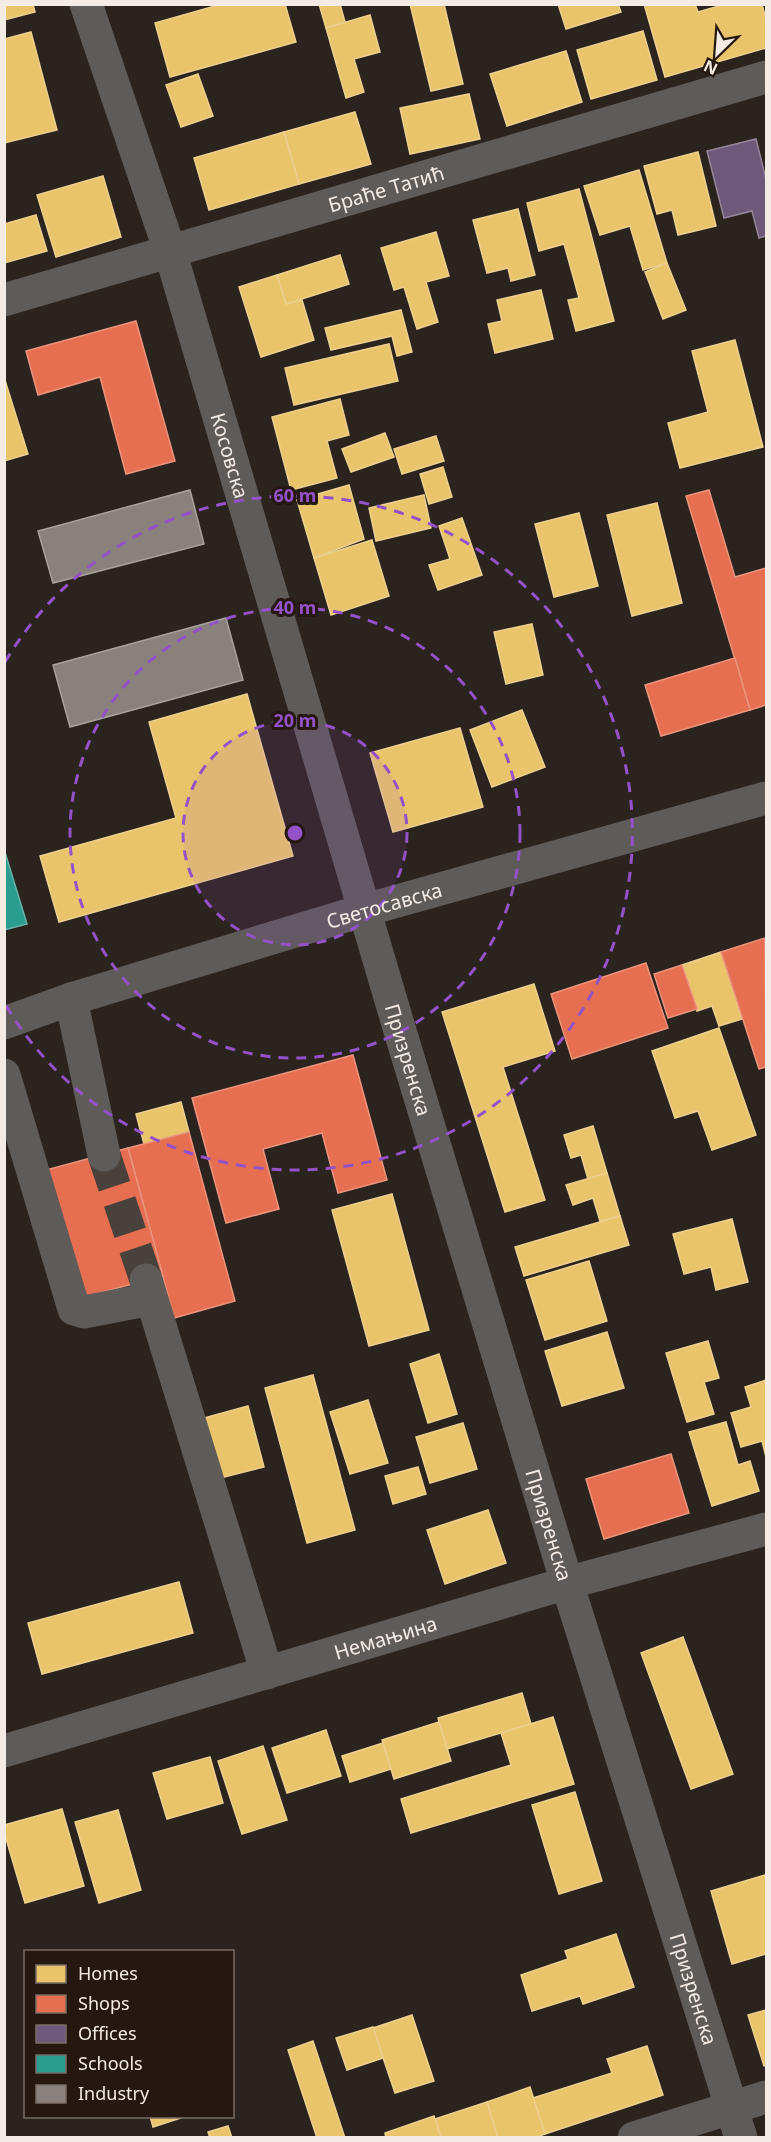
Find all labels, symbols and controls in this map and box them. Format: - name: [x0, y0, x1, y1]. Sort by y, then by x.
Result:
- north arrow: [687, 24, 747, 84]
- text: N: [700, 55, 721, 80]
- street label: Браће Татић: [325, 158, 447, 218]
- street label: Косовска: [205, 409, 256, 501]
- text: 60 m: [274, 483, 316, 507]
- text: 40 m: [274, 595, 316, 619]
- text: 20 m: [274, 708, 316, 732]
- centre of rings: [285, 823, 305, 843]
- street label: Светосавска: [323, 876, 445, 935]
- street label: Призренска: [379, 1000, 438, 1119]
- street label: Призренска: [520, 1465, 579, 1584]
- street label: Немањина: [331, 1609, 440, 1665]
- street label: Призренска: [664, 1929, 724, 2048]
- legend: [24, 1950, 234, 2118]
- text: Homes: [78, 1961, 138, 1985]
- text: Shops: [78, 1991, 130, 2015]
- text: Offices: [78, 2021, 137, 2045]
- text: Schools: [78, 2051, 143, 2075]
- text: Industry: [78, 2081, 150, 2105]

